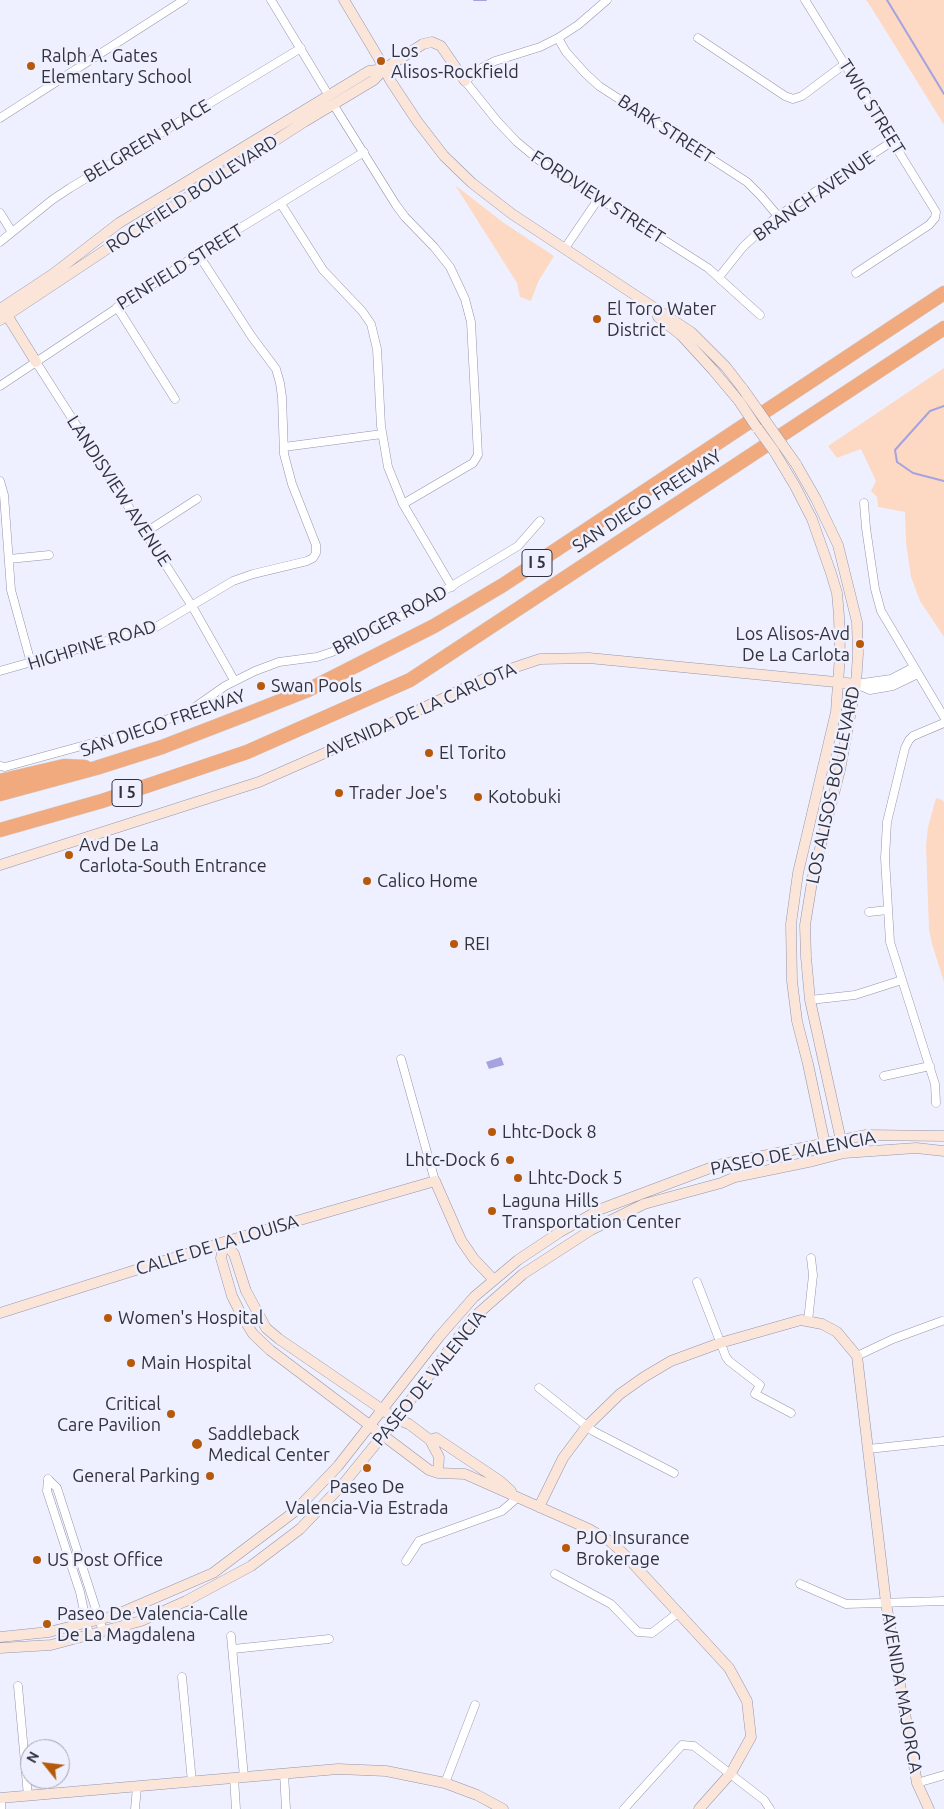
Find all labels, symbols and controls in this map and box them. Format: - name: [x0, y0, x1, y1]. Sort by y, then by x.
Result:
- place label: Los Alisos-Rockfield: [391, 40, 519, 82]
- place label: Ralph A. Gates Elementary School: [41, 45, 192, 88]
- marker: Los Alisos-Rockfield: [375, 55, 387, 67]
- street label: TWIG STREET: [834, 55, 910, 159]
- marker: Ralph A. Gates Elementary School: [25, 60, 37, 72]
- street label: BARK STREET: [614, 90, 718, 168]
- street label: BELGREEN PLACE: [80, 95, 214, 187]
- street label: ROCKFIELD BOULEVARD: [102, 130, 282, 258]
- street label: FORDVIEW STREET: [527, 146, 669, 248]
- street label: BRANCH AVENUE: [749, 146, 879, 246]
- street label: PENFIELD STREET: [113, 219, 247, 315]
- place label: El Toro Water District: [607, 298, 716, 340]
- marker: El Toro Water District: [591, 313, 603, 325]
- street label: LANDISVIEW AVENUE: [62, 412, 176, 570]
- street label: SAN DIEGO FREEWAY: [568, 445, 726, 557]
- road number: I 5: [522, 550, 552, 576]
- street label: BRIDGER ROAD: [329, 581, 451, 659]
- street label: HIGHPINE ROAD: [25, 615, 159, 675]
- place label: Los Alisos-Avd De La Carlota: [735, 623, 850, 666]
- marker: Los Alisos-Avd De La Carlota: [854, 638, 866, 650]
- street label: AVENIDA DE LA CARLOTA: [321, 658, 519, 762]
- place label: Swan Pools: [271, 675, 362, 697]
- marker: Swan Pools: [255, 680, 267, 692]
- street label: LOS ALISOS BOULEVARD: [801, 684, 865, 886]
- street label: SAN DIEGO FREEWAY: [77, 685, 249, 761]
- place label: El Torito: [439, 742, 506, 764]
- marker: El Torito: [423, 747, 435, 759]
- road number: I 5: [112, 780, 142, 806]
- place label: Trader Joe's: [349, 782, 447, 804]
- place label: Kotobuki: [488, 786, 561, 808]
- marker: Trader Joe's: [333, 787, 345, 799]
- marker: Kotobuki: [472, 791, 484, 803]
- place label: Avd De La Carlota-South Entrance: [79, 834, 267, 876]
- marker: Avd De La Carlota-South Entrance: [63, 849, 75, 861]
- place label: Calico Home: [377, 870, 478, 892]
- marker: Calico Home: [361, 875, 373, 887]
- place label: REI: [464, 933, 490, 955]
- marker: REI: [448, 938, 460, 950]
- place label: Lhtc-Dock 8: [502, 1121, 597, 1143]
- marker: Lhtc-Dock 8: [486, 1126, 498, 1138]
- street label: PASEO DE VALENCIA: [709, 1126, 877, 1180]
- place label: Lhtc-Dock 6: [405, 1149, 500, 1171]
- marker: Lhtc-Dock 6: [504, 1154, 516, 1166]
- place label: Lhtc-Dock 5: [528, 1167, 623, 1189]
- marker: Lhtc-Dock 5: [512, 1172, 524, 1184]
- place label: Laguna Hills Transportation Center: [502, 1190, 681, 1232]
- marker: Laguna Hills Transportation Center: [486, 1205, 498, 1217]
- street label: CALLE DE LA LOUISA: [133, 1210, 301, 1280]
- street label: PASEO DE VALENCIA: [368, 1306, 490, 1450]
- place label: Women's Hospital: [118, 1307, 263, 1329]
- marker: Women's Hospital: [102, 1312, 114, 1324]
- place label: Main Hospital: [141, 1352, 251, 1374]
- marker: Main Hospital: [125, 1357, 137, 1369]
- place label: Critical Care Pavilion: [57, 1393, 161, 1436]
- marker: Critical Care Pavilion: [165, 1408, 177, 1420]
- place label: Saddleback Medical Center: [208, 1423, 330, 1466]
- marker: Saddleback Medical Center: [190, 1437, 204, 1451]
- marker: Paseo De Valencia-Via Estrada: [361, 1462, 373, 1474]
- place label: General Parking: [72, 1465, 200, 1487]
- marker: General Parking: [204, 1470, 216, 1482]
- place label: Paseo De Valencia-Via Estrada: [285, 1476, 449, 1518]
- place label: PJO Insurance Brokerage: [576, 1527, 690, 1570]
- marker: PJO Insurance Brokerage: [560, 1542, 572, 1554]
- place label: US Post Office: [47, 1549, 163, 1571]
- marker: US Post Office: [31, 1554, 43, 1566]
- place label: Paseo De Valencia-Calle De La Magdalena: [57, 1603, 248, 1646]
- street label: AVENIDA MAJORCA: [877, 1611, 927, 1775]
- marker: Paseo De Valencia-Calle De La Magdalena: [41, 1618, 53, 1630]
- north arrow: [20, 1739, 70, 1789]
- text: N: [23, 1749, 42, 1766]

